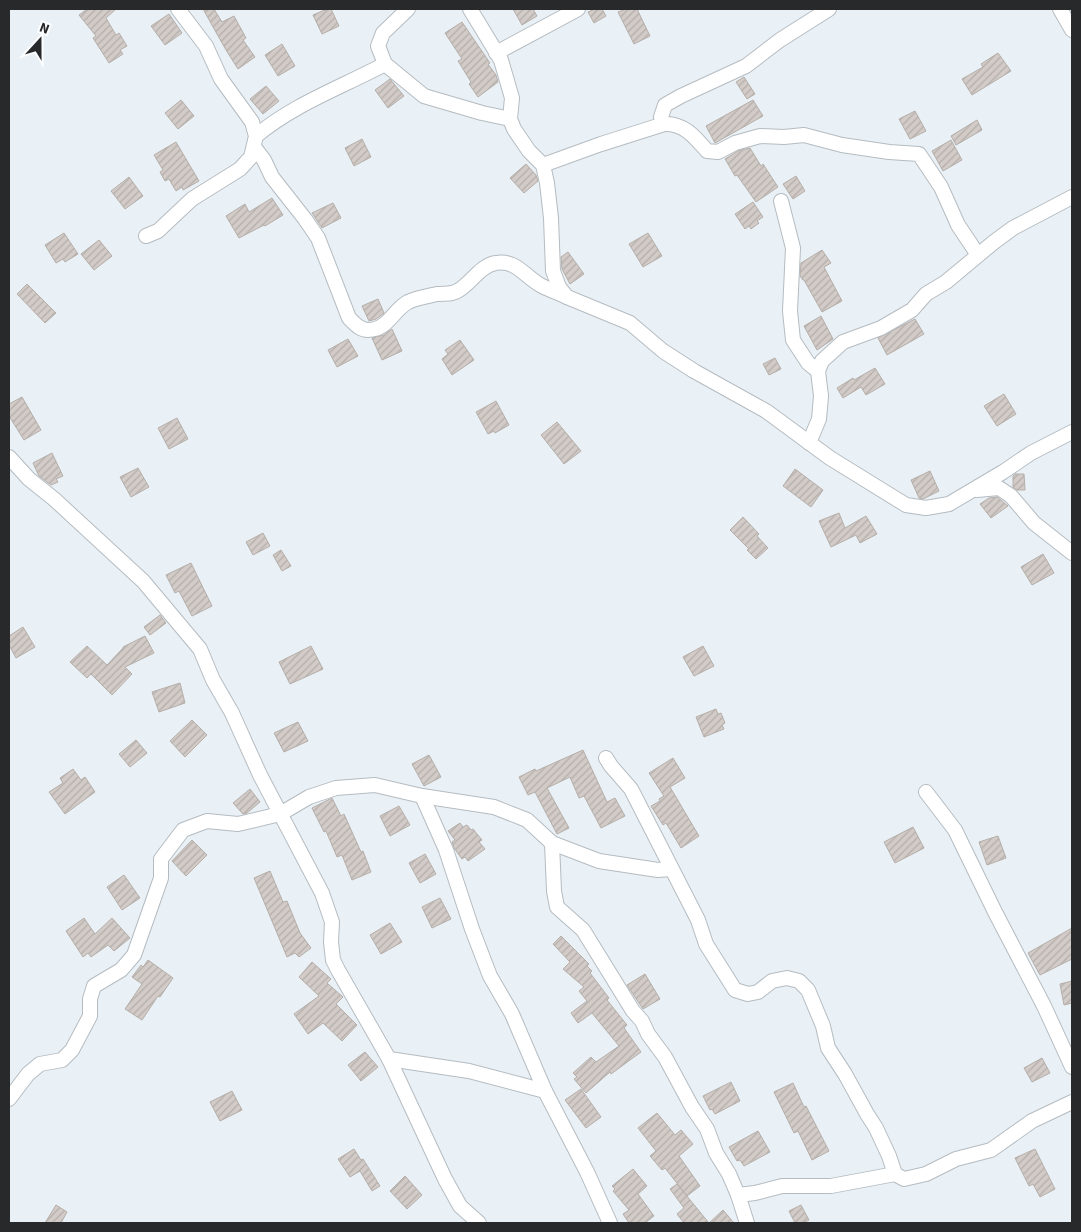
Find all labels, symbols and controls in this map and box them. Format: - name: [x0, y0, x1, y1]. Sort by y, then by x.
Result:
- north arrow: [15, 15, 65, 65]
- text: N: [36, 18, 52, 40]

